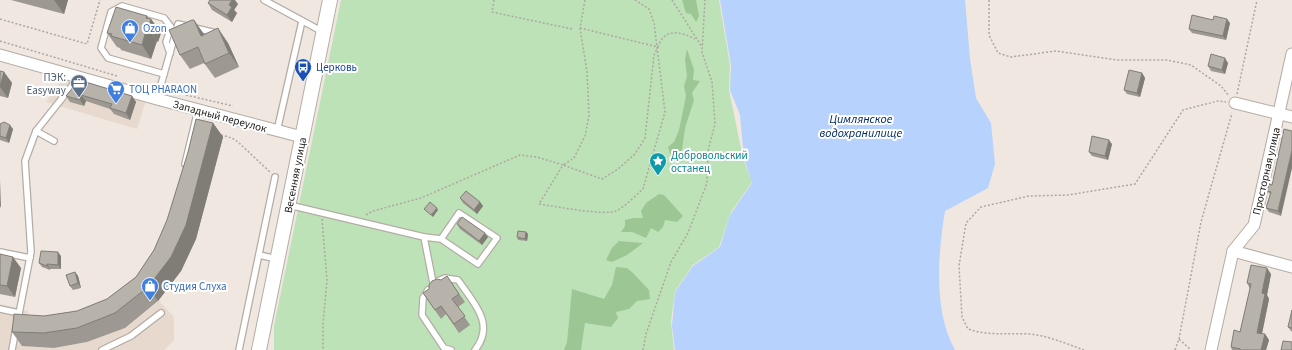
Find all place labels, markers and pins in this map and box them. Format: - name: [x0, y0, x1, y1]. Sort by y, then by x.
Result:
- shop icon: Ozon: [120, 18, 140, 43]
- place label: Ozon: [143, 21, 167, 36]
- bus stop icon: Церковь: [293, 57, 313, 82]
- place label: Церковь: [316, 60, 357, 75]
- place label: ПЭК: Easyway: [26, 70, 66, 98]
- office icon: ПЭК: Easyway: [69, 73, 89, 98]
- supermarket icon: ТОЦ PHARAON: [106, 79, 126, 104]
- place label: ТОЦ PHARAON: [129, 82, 197, 97]
- place label: Добровольский останец: [671, 148, 748, 176]
- place icon: Добровольский останец: [648, 151, 668, 176]
- shop icon: Студия Слуха: [140, 276, 160, 301]
- place label: Студия Слуха: [163, 279, 227, 294]

